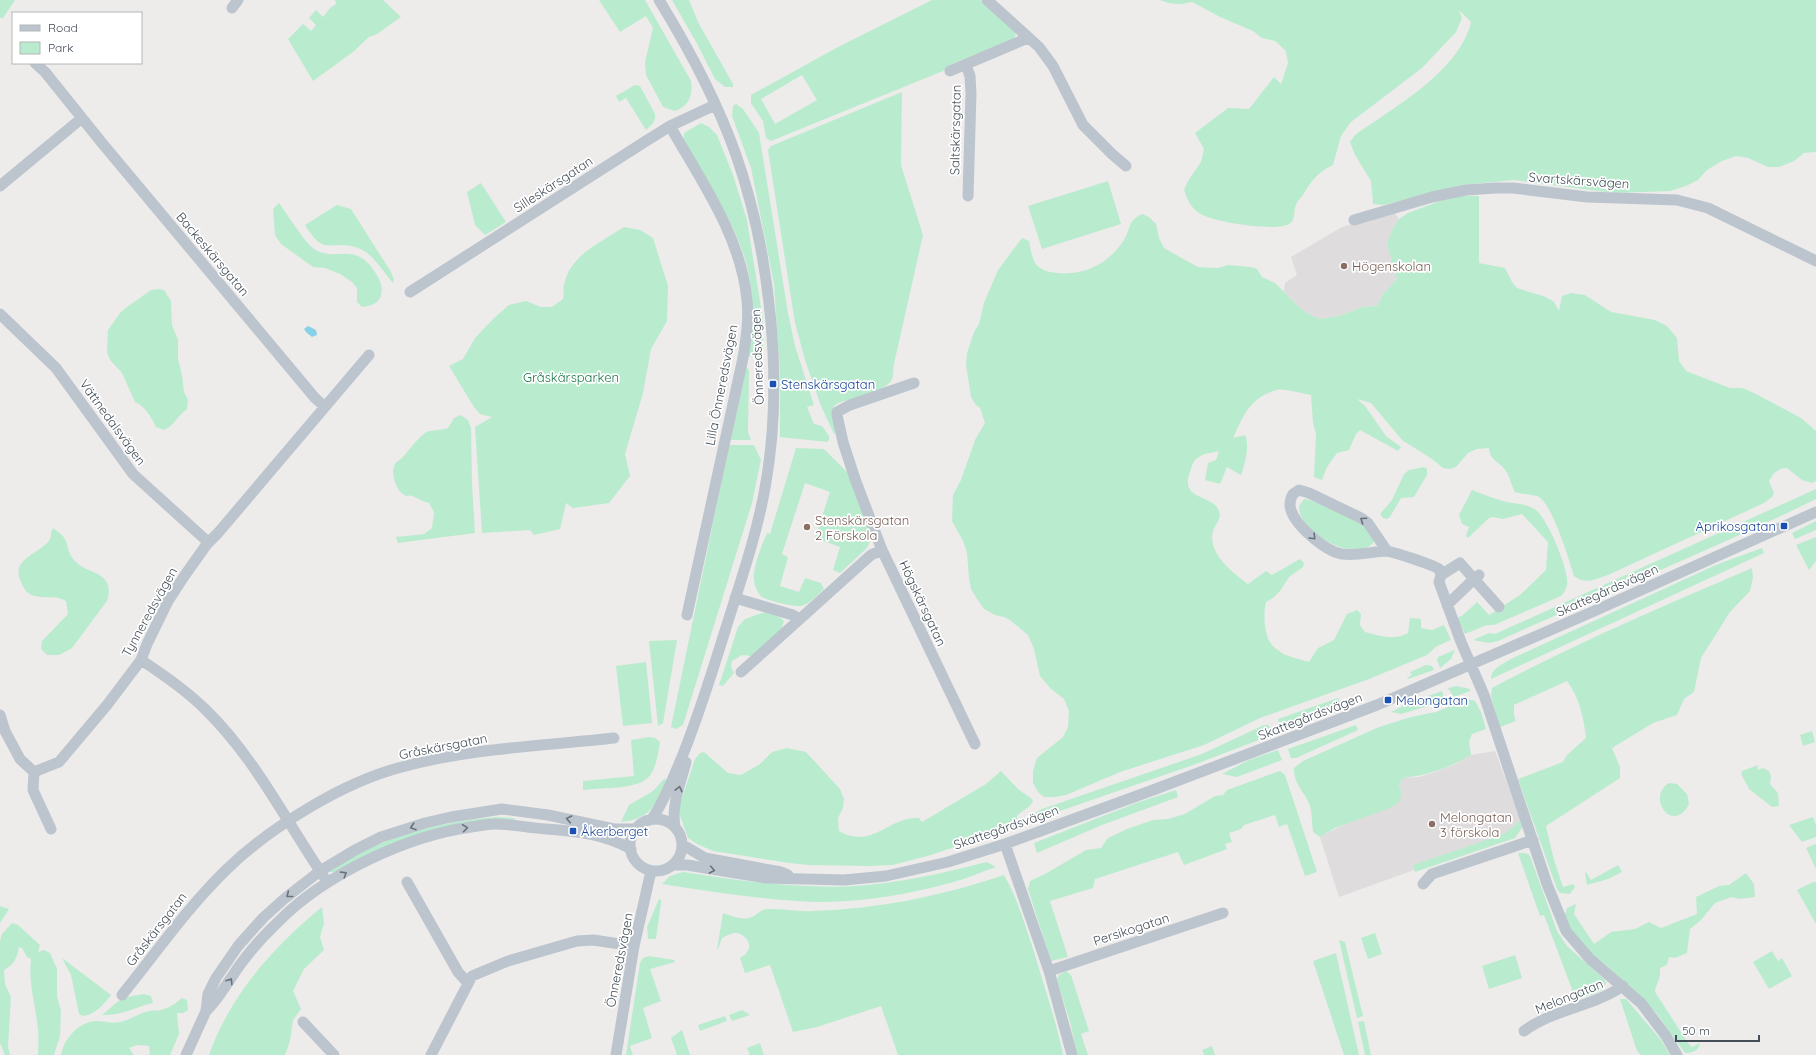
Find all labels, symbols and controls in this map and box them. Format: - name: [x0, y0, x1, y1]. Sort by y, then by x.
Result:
- legend: [12, 12, 142, 64]
- text: Road: [48, 20, 78, 35]
- text: Park: [48, 40, 73, 55]
- street label: Saltskärsgatan: [946, 85, 964, 175]
- street label: Silleskärsgatan: [510, 153, 596, 215]
- street label: Svartskärsvägen: [1528, 168, 1630, 192]
- street label: Backeskärsgatan: [173, 209, 253, 299]
- place label: Högenskolan: [1352, 258, 1431, 274]
- marker: Högenskolan: [1339, 261, 1349, 271]
- street label: Önneredsvägen: [747, 309, 767, 405]
- street label: Lilla Önneredsvägen: [701, 323, 741, 447]
- park label: Gråskärsparken: [523, 369, 619, 385]
- street label: Vättnedalsvägen: [76, 376, 150, 468]
- place label: Stenskärsgatan: [781, 376, 875, 392]
- marker: Stenskärsgatan: [768, 379, 778, 389]
- place label: Stenskärsgatan 2 Förskola: [815, 512, 909, 543]
- one-way arrow: [1360, 517, 1367, 525]
- place label: Aprikosgatan: [1696, 518, 1776, 534]
- marker: Aprikosgatan: [1779, 521, 1789, 531]
- marker: Stenskärsgatan 2 Förskola: [802, 522, 812, 532]
- one-way arrow: [1308, 532, 1316, 540]
- street label: Högskärsgatan: [896, 558, 950, 648]
- street label: Skattegårdsvägen: [1553, 560, 1661, 620]
- street label: Tynneredsvägen: [118, 564, 180, 660]
- street label: Skattegårdsvägen: [1256, 689, 1364, 743]
- place label: Melongatan: [1396, 692, 1468, 708]
- marker: Melongatan: [1383, 695, 1393, 705]
- street label: Gråskärsgatan: [398, 730, 488, 762]
- one-way arrow: [675, 785, 683, 792]
- street label: Skattegårdsvägen: [951, 801, 1061, 853]
- place label: Melongatan 3 förskola: [1440, 809, 1512, 840]
- one-way arrow: [565, 815, 572, 823]
- marker: Melongatan 3 förskola: [1427, 819, 1437, 829]
- one-way arrow: [410, 822, 417, 830]
- place label: Åkerberget: [581, 823, 648, 839]
- one-way arrow: [462, 824, 468, 833]
- marker: Åkerberget: [568, 826, 578, 836]
- one-way arrow: [709, 865, 715, 874]
- one-way arrow: [340, 871, 347, 878]
- street label: Gråskärsgatan: [122, 889, 190, 969]
- one-way arrow: [286, 891, 293, 898]
- street label: Persikogatan: [1091, 909, 1171, 949]
- street label: Önneredsvägen: [602, 911, 636, 1009]
- street label: Melongatan: [1533, 975, 1605, 1017]
- one-way arrow: [225, 978, 232, 985]
- scale bar: [1676, 1017, 1759, 1043]
- text: 50 m: [1682, 1023, 1710, 1038]

